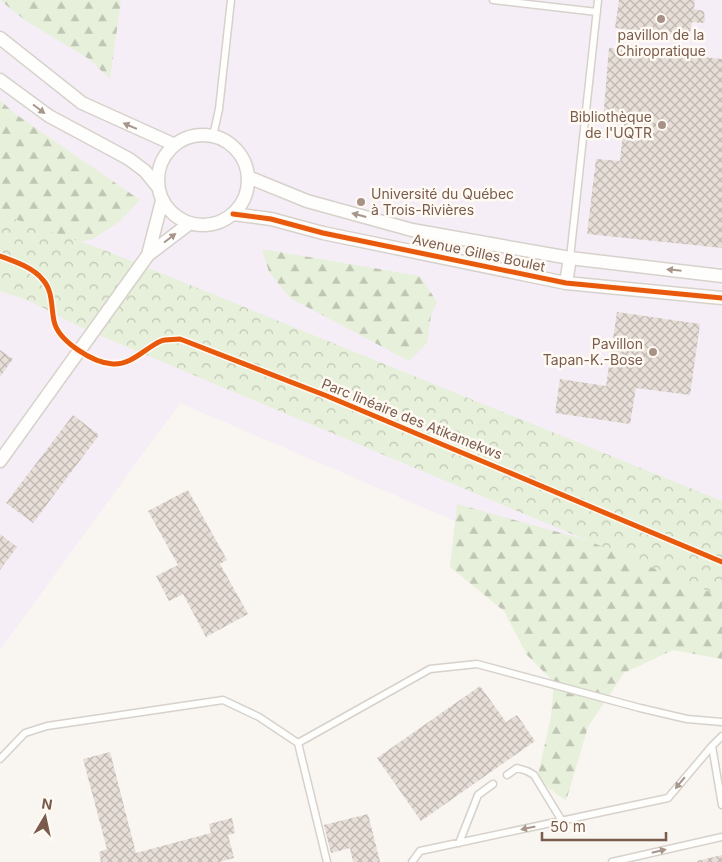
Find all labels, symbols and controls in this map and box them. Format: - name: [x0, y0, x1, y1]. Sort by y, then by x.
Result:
- marker: pavillon de la Chiropratique: [655, 13, 667, 25]
- place label: pavillon de la Chiropratique: [616, 26, 706, 59]
- one-way arrow: [32, 104, 46, 114]
- place label: Bibliothèque de l'UQTR: [570, 108, 652, 141]
- marker: Bibliothèque de l'UQTR: [656, 119, 668, 131]
- one-way arrow: [123, 121, 137, 129]
- place label: Université du Québec à Trois-Rivières: [371, 185, 514, 218]
- marker: Université du Québec à Trois-Rivières: [355, 196, 367, 208]
- one-way arrow: [351, 211, 366, 219]
- street label: Avenue Gilles Boulet: [411, 230, 547, 275]
- one-way arrow: [163, 233, 176, 244]
- one-way arrow: [665, 266, 681, 274]
- place label: Pavillon Tapan-K.-Bose: [543, 335, 643, 368]
- marker: Pavillon Tapan-K.-Bose: [647, 346, 659, 358]
- street label: Parc linéaire des Atikamekws: [319, 374, 505, 463]
- one-way arrow: [675, 776, 686, 789]
- north arrow: [20, 792, 70, 842]
- text: N: [41, 794, 54, 813]
- scale bar: [542, 810, 666, 842]
- text: 50 m: [550, 817, 586, 836]
- one-way arrow: [520, 824, 536, 832]
- one-way arrow: [652, 847, 667, 855]

